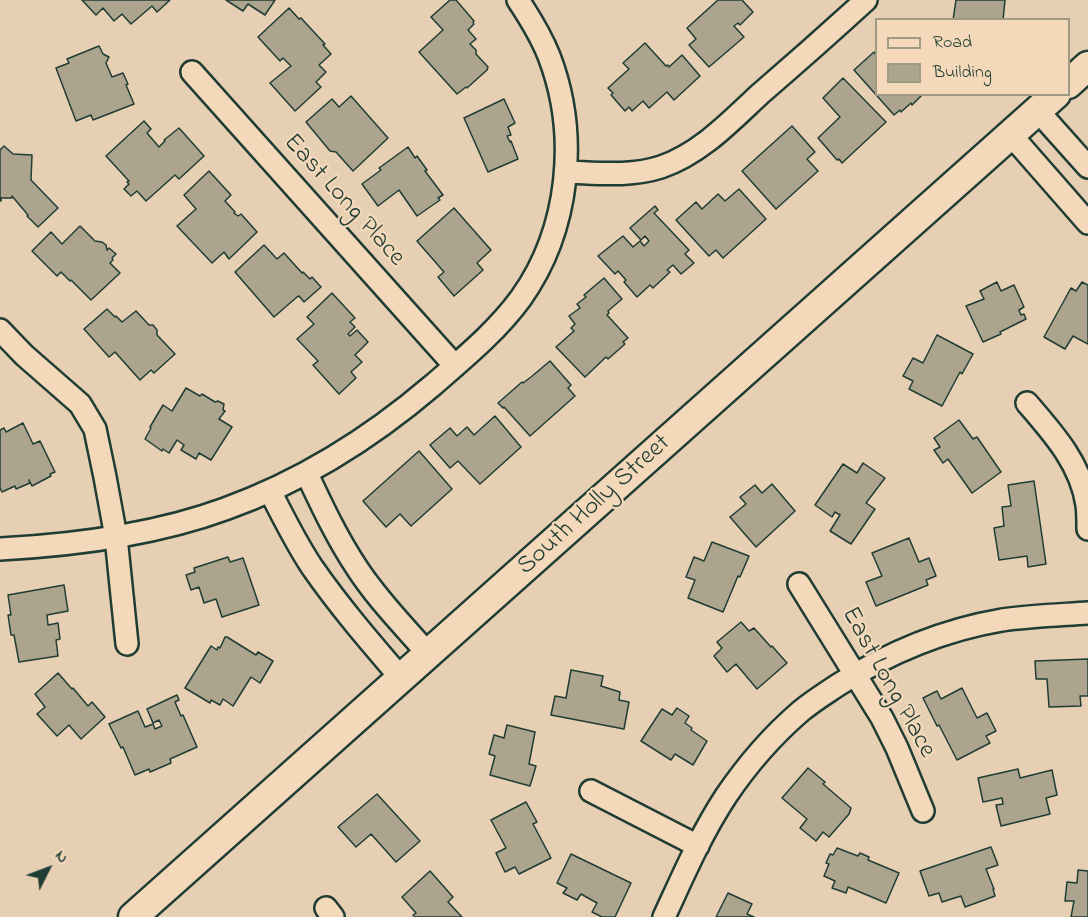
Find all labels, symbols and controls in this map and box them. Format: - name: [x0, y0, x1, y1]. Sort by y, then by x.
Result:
- legend: [875, 18, 1070, 96]
- text: Road: [933, 30, 972, 56]
- text: Building: [933, 60, 992, 86]
- street label: East Long Place: [275, 128, 411, 274]
- street label: South Holly Street: [512, 429, 678, 583]
- street label: East Long Place: [833, 602, 941, 764]
- north arrow: [18, 839, 78, 899]
- text: N: [49, 845, 74, 869]

